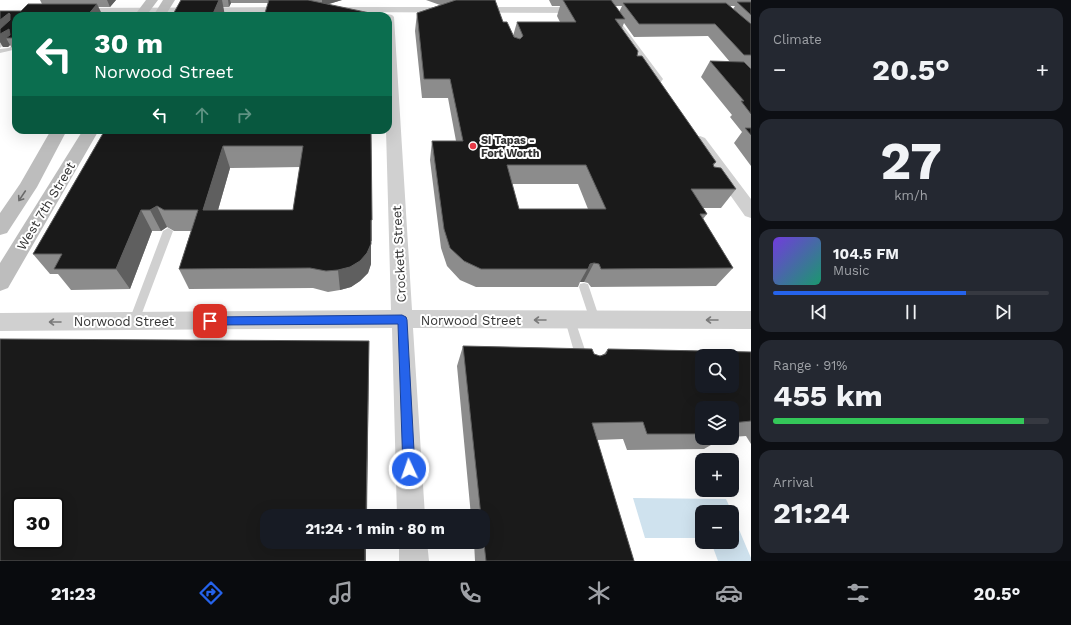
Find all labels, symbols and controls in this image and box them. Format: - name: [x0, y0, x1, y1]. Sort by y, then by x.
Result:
- text: 30 m: [94, 27, 163, 60]
- icon: left: [28, 28, 80, 80]
- text: Climate: [773, 32, 822, 47]
- text: 20.5°: [872, 52, 950, 87]
- text: −: [773, 57, 786, 82]
- text: +: [1036, 57, 1049, 82]
- text: Norwood Street: [94, 61, 233, 82]
- icon: left: [149, 104, 171, 126]
- icon: ahead: [191, 104, 213, 126]
- icon: right: [233, 104, 255, 126]
- text: 27: [880, 131, 942, 192]
- place label: Si Tapas - Fort Worth: [481, 134, 540, 160]
- marker: Si Tapas - Fort Worth: [468, 141, 478, 151]
- street label: West 7th Street: [14, 159, 78, 253]
- text: km/h: [894, 188, 928, 203]
- one-way arrow: [18, 190, 26, 201]
- street label: Crockett Street: [389, 205, 409, 303]
- text: 104.5 FM: [833, 245, 899, 263]
- text: Music: [833, 263, 870, 278]
- icon: previous: [808, 301, 830, 323]
- icon: pause: [900, 301, 922, 323]
- icon: next: [992, 301, 1014, 323]
- pin: [193, 304, 227, 338]
- icon: arrive: [199, 310, 221, 332]
- street label: Norwood Street: [421, 313, 522, 328]
- street label: Norwood Street: [74, 314, 175, 329]
- one-way arrow: [534, 316, 547, 324]
- one-way arrow: [706, 316, 719, 324]
- one-way arrow: [49, 318, 62, 326]
- map controls: [695, 349, 739, 549]
- button: search: [695, 349, 739, 393]
- text: Range · 91%: [773, 358, 848, 373]
- text: 455 km: [773, 378, 883, 413]
- button: layers: [695, 401, 739, 445]
- position arrow: [388, 448, 430, 490]
- button: +: [695, 453, 739, 497]
- text: Arrival: [773, 475, 814, 490]
- text: 21:24: [773, 495, 850, 530]
- speed limit sign: 30: [12, 497, 64, 549]
- button: −: [695, 505, 739, 549]
- text: 21:24 · 1 min · 80 m: [305, 520, 445, 538]
- icon: directions: [197, 579, 225, 607]
- icon: music: [327, 579, 355, 607]
- icon: phone: [456, 579, 484, 607]
- icon: climate: [585, 579, 613, 607]
- icon: car: [715, 579, 743, 607]
- icon: filters: [844, 579, 872, 607]
- text: 21:23: [51, 583, 96, 604]
- text: 20.5°: [974, 583, 1020, 604]

